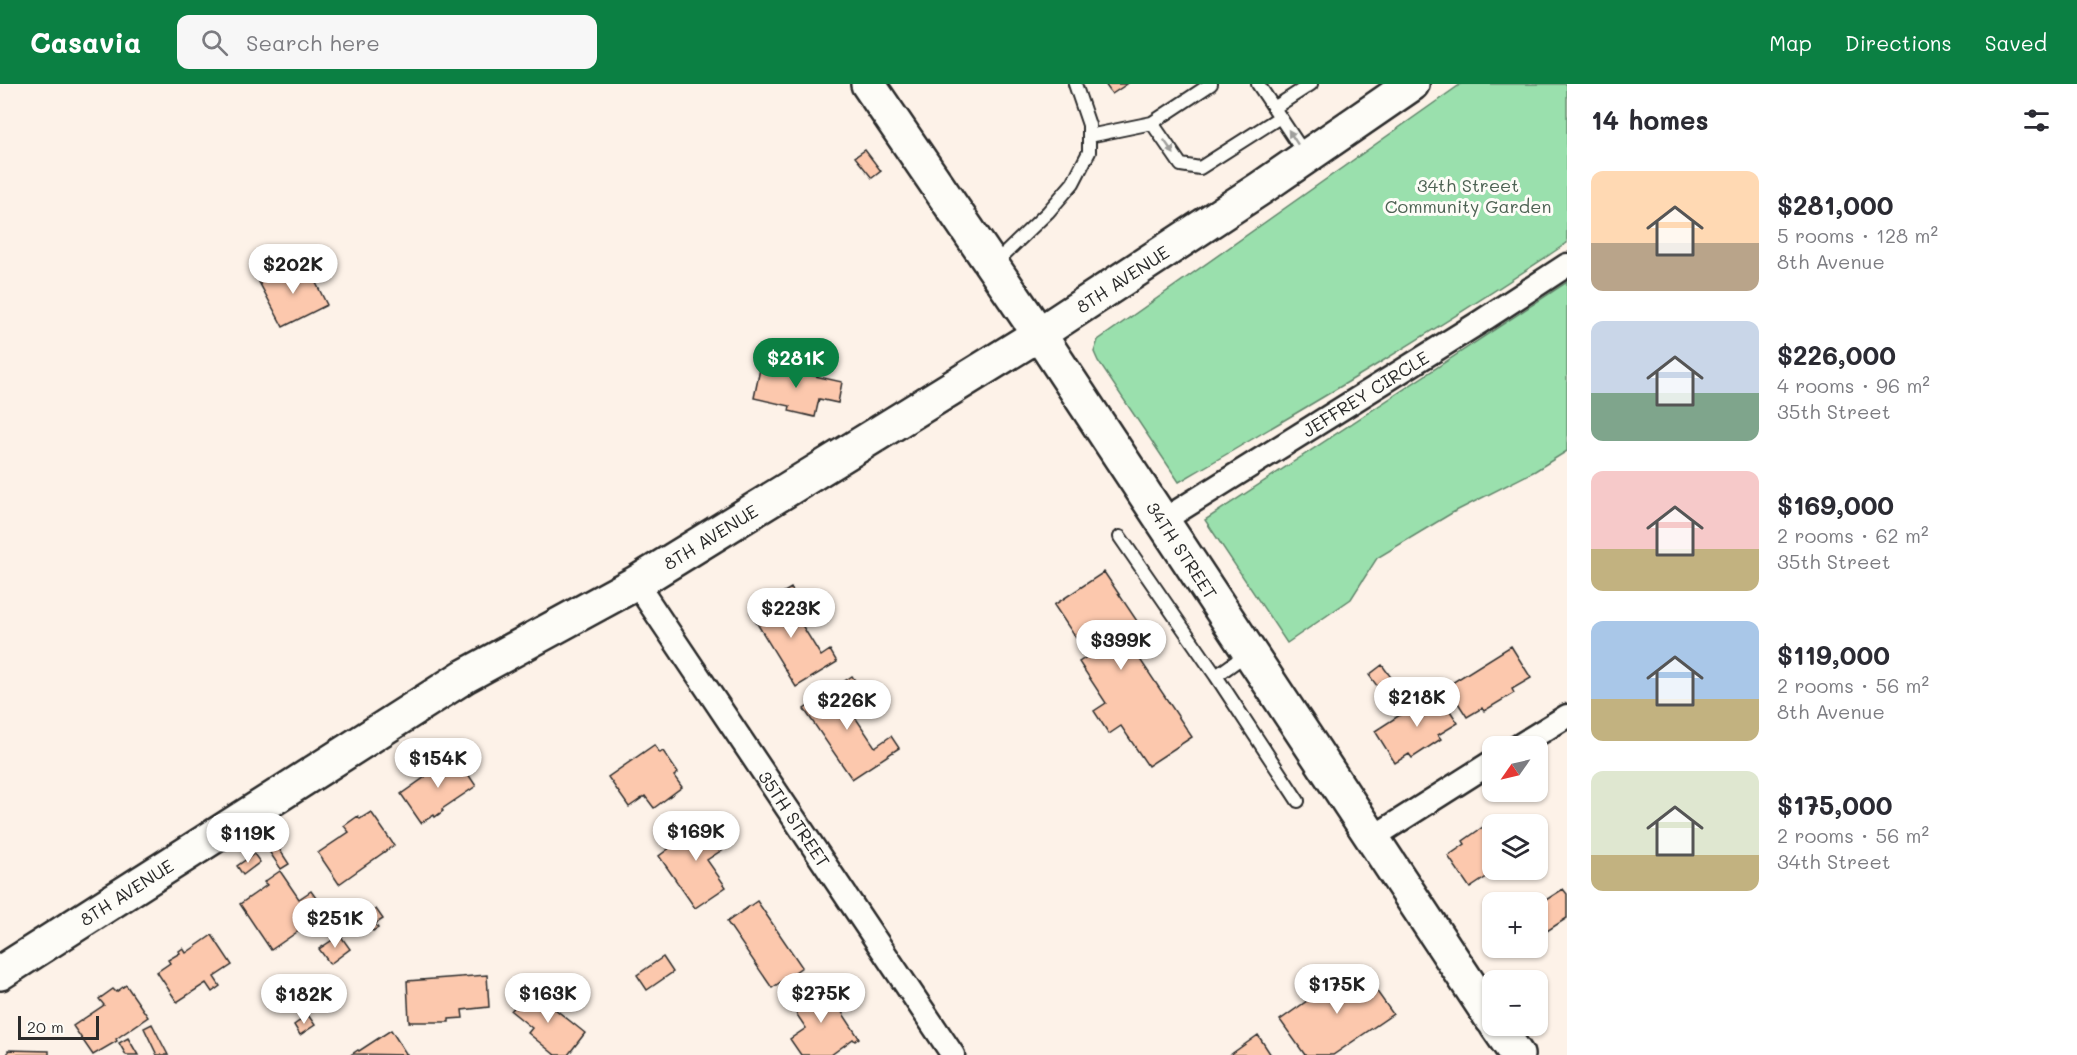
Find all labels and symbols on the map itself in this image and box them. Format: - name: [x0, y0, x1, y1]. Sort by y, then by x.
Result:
- one-way arrow: [1288, 128, 1299, 145]
- one-way arrow: [1163, 139, 1175, 155]
- park label: 34th Street Community Garden: [1385, 173, 1551, 218]
- street label: 8TH AVENUE: [1071, 240, 1174, 319]
- pin: $202K: [251, 244, 335, 295]
- pin: $281K: [754, 338, 838, 389]
- street label: JEFFREY CIRCLE: [1298, 345, 1433, 442]
- street label: 34TH STREET: [1141, 497, 1223, 604]
- street label: 8TH AVENUE: [659, 499, 762, 575]
- pin: $223K: [749, 588, 833, 639]
- pin: $399K: [1079, 620, 1163, 671]
- pin: $218K: [1375, 677, 1459, 728]
- pin: $226K: [805, 680, 889, 731]
- north arrow: [1482, 736, 1548, 802]
- pin: $154K: [396, 738, 480, 789]
- street label: 35TH STREET: [753, 766, 836, 872]
- pin: $169K: [654, 811, 738, 862]
- pin: $119K: [206, 813, 290, 864]
- street label: 8TH AVENUE: [75, 853, 178, 931]
- pin: $251K: [293, 898, 377, 949]
- pin: $175K: [1295, 964, 1379, 1015]
- pin: $163K: [506, 973, 590, 1024]
- pin: $275K: [779, 973, 863, 1024]
- pin: $182K: [262, 974, 346, 1025]
- scale bar: [18, 1013, 99, 1040]

